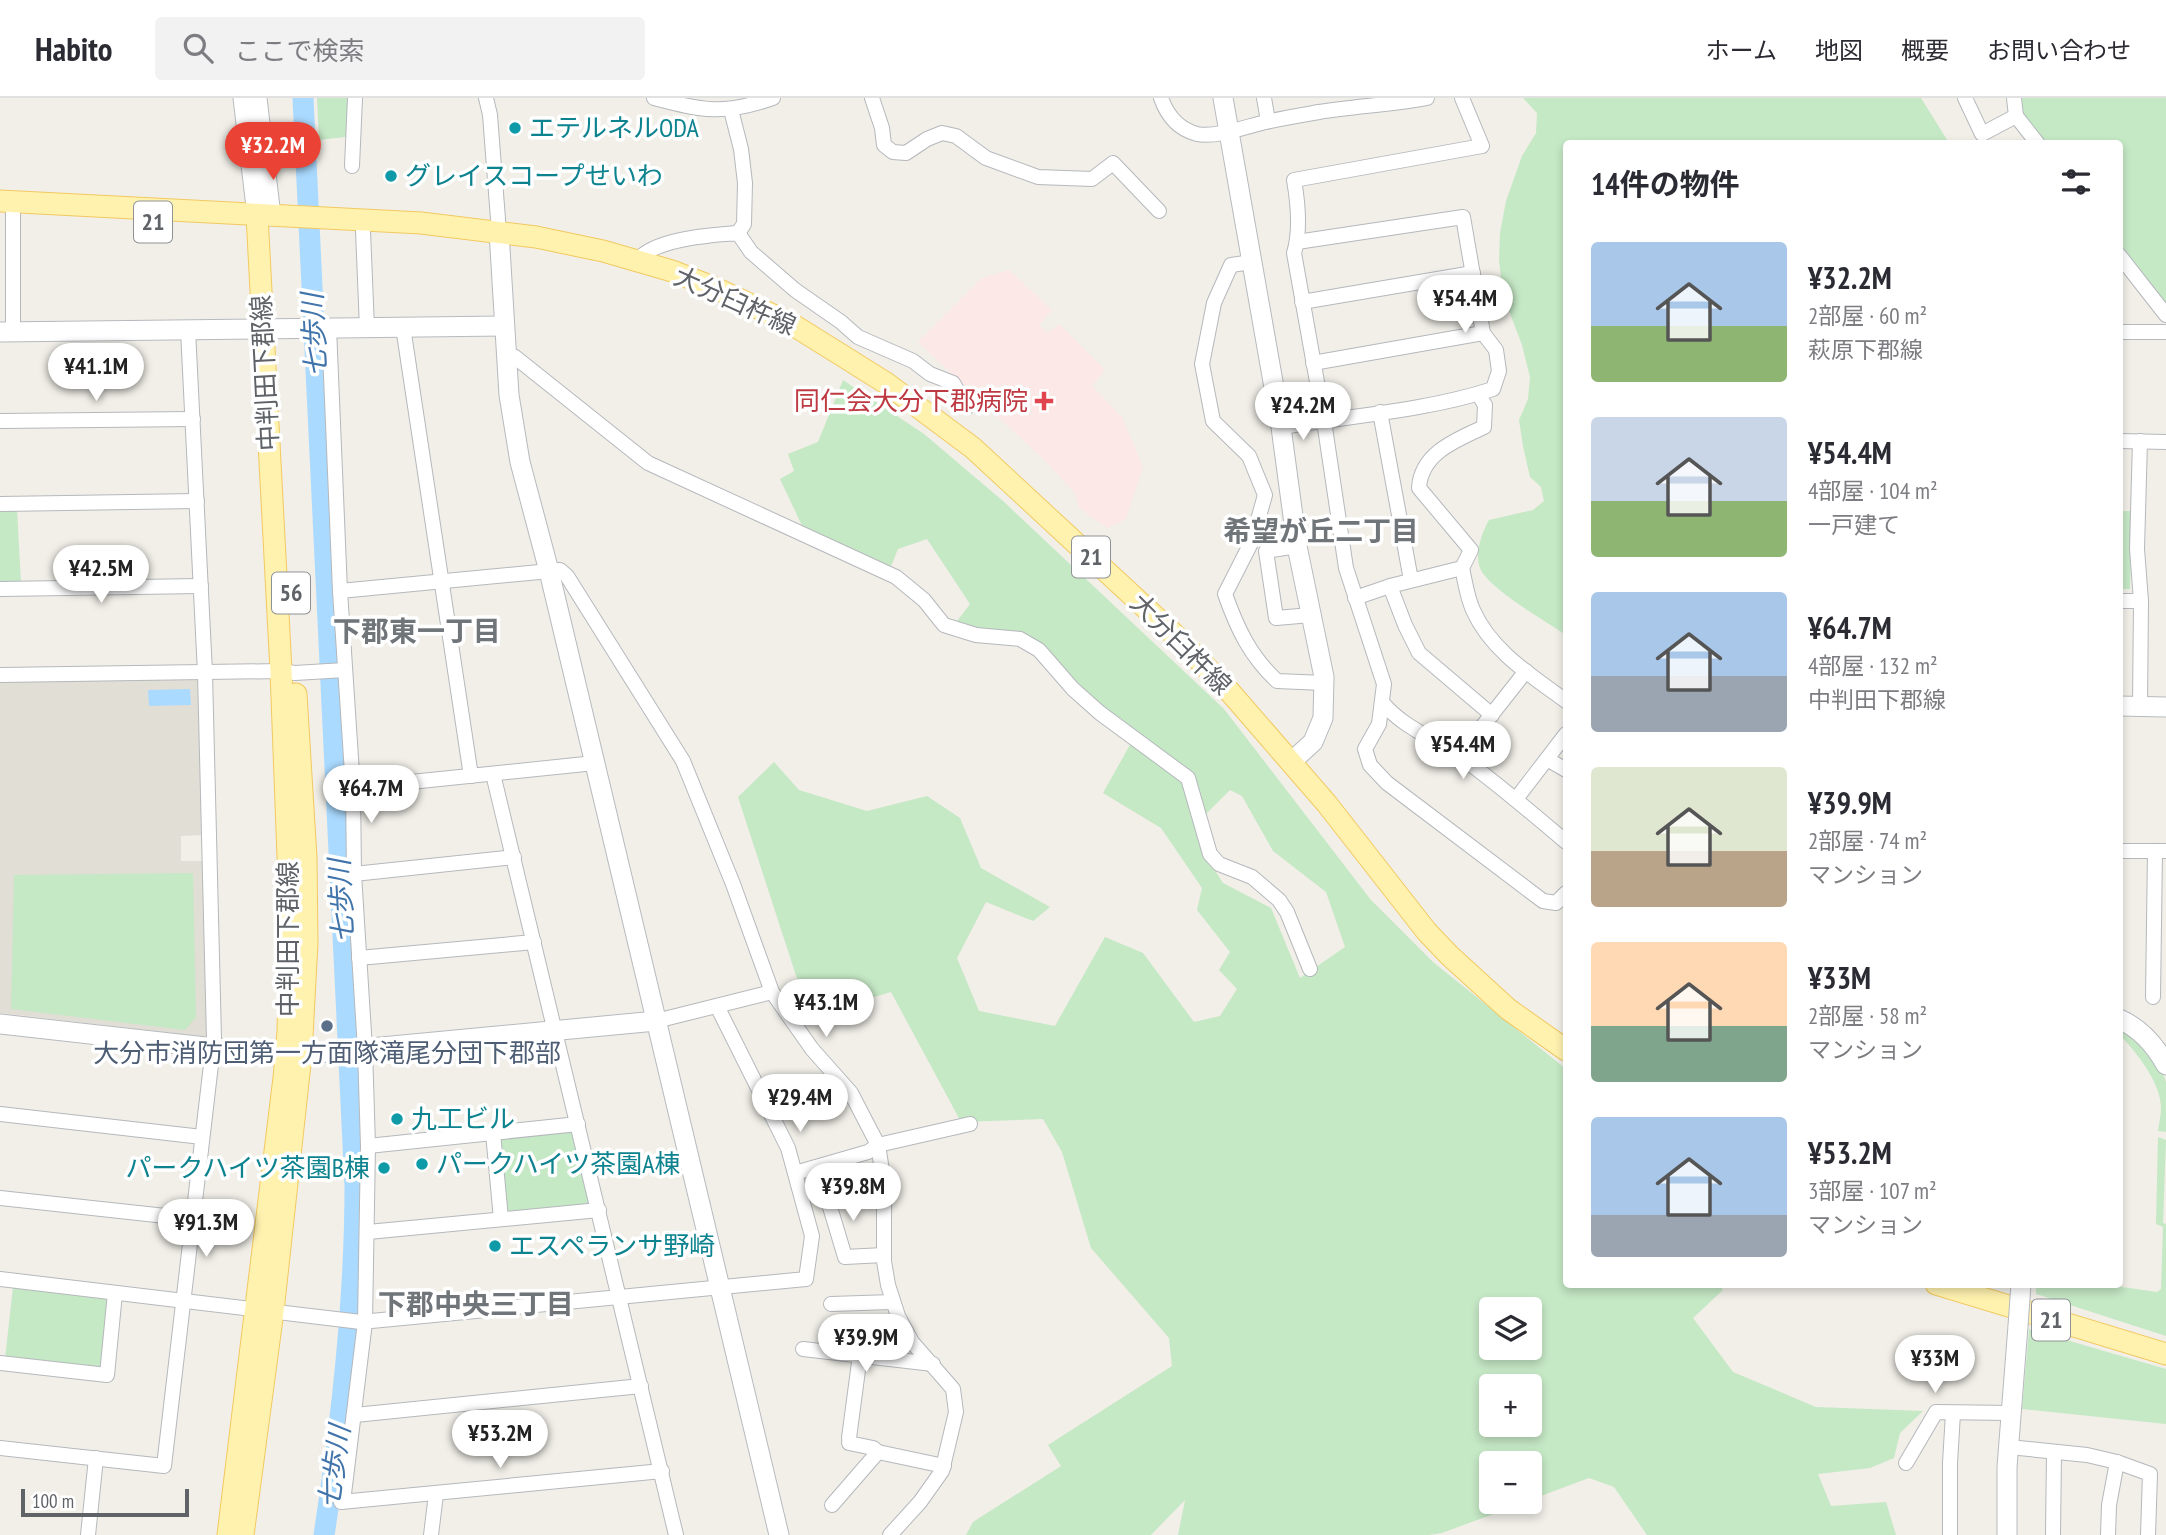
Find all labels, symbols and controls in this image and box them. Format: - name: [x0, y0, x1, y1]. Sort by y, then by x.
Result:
- search box: [155, 17, 645, 80]
- text: Habito: [35, 27, 113, 70]
- icon: search: [179, 29, 217, 67]
- text: ここで検索: [235, 34, 365, 67]
- text: ホーム: [1706, 35, 1777, 66]
- text: 地図: [1815, 35, 1863, 66]
- text: 概要: [1901, 35, 1949, 66]
- text: お問い合わせ: [1987, 35, 2131, 66]
- place label: エテルネルODA: [529, 111, 699, 144]
- marker: エテルネルODA: [507, 120, 523, 136]
- pin: ¥32.2M: [216, 122, 330, 182]
- text: ¥32.2M: [241, 130, 305, 159]
- place label: グレイスコープせいわ: [405, 159, 663, 192]
- icon: filters: [2057, 163, 2095, 201]
- text: 14件の物件: [1591, 164, 1740, 203]
- marker: グレイスコープせいわ: [383, 168, 399, 184]
- road number: 21: [134, 202, 172, 242]
- text: ¥32.2M: [1808, 258, 1892, 297]
- street label: 大分臼杵線: [669, 259, 801, 342]
- icon: home: [1647, 270, 1731, 354]
- pin: ¥54.4M: [1408, 275, 1522, 335]
- text: ¥54.4M: [1433, 283, 1497, 312]
- water label: 七歩川: [293, 289, 334, 378]
- street label: 中判田下郡線: [244, 294, 285, 452]
- text: 2部屋 · 60 m²: [1808, 301, 1927, 330]
- text: 萩原下郡線: [1808, 335, 1923, 364]
- pin: ¥41.1M: [39, 344, 153, 403]
- text: ¥41.1M: [64, 351, 128, 380]
- pin: ¥24.2M: [1246, 382, 1360, 442]
- place label: 同仁会大分下郡病院: [794, 384, 1028, 417]
- text: ¥24.2M: [1271, 390, 1335, 419]
- marker: 同仁会大分下郡病院: [1034, 391, 1054, 411]
- text: ¥54.4M: [1808, 433, 1892, 472]
- icon: home: [1647, 445, 1731, 529]
- text: 4部屋 · 104 m²: [1808, 476, 1938, 505]
- text: 一戸建て: [1808, 510, 1900, 539]
- district label: 希望が丘二丁目: [1223, 512, 1419, 549]
- road number: 21: [1072, 536, 1110, 578]
- pin: ¥42.5M: [44, 546, 158, 605]
- text: ¥42.5M: [69, 553, 133, 582]
- road number: 56: [272, 572, 310, 614]
- street label: 大分臼杵線: [1124, 586, 1239, 701]
- text: ¥64.7M: [1808, 608, 1892, 647]
- district label: 下郡東一丁目: [333, 612, 501, 649]
- icon: home: [1647, 620, 1731, 704]
- text: 4部屋 · 132 m²: [1808, 651, 1938, 680]
- text: 中判田下郡線: [1808, 685, 1946, 714]
- pin: ¥54.4M: [1406, 722, 1520, 781]
- text: ¥54.4M: [1431, 729, 1495, 758]
- pin: ¥64.7M: [314, 766, 428, 825]
- text: ¥64.7M: [339, 773, 403, 802]
- text: ¥39.9M: [1808, 783, 1892, 822]
- icon: home: [1647, 795, 1731, 879]
- text: 2部屋 · 74 m²: [1808, 826, 1927, 855]
- water label: 七歩川: [320, 855, 361, 944]
- text: マンション: [1808, 860, 1923, 889]
- street label: 中判田下郡線: [271, 861, 304, 1017]
- text: ¥33M: [1808, 958, 1871, 997]
- icon: home: [1647, 970, 1731, 1054]
- pin: ¥43.1M: [769, 979, 883, 1039]
- text: ¥43.1M: [794, 987, 858, 1016]
- text: 2部屋 · 58 m²: [1808, 1001, 1927, 1030]
- marker: 大分市消防団第一方面隊滝尾分団下郡部: [319, 1018, 335, 1034]
- text: マンション: [1808, 1035, 1923, 1064]
- place label: 大分市消防団第一方面隊滝尾分団下郡部: [93, 1036, 561, 1069]
- pin: ¥29.4M: [743, 1074, 857, 1134]
- text: ¥29.4M: [768, 1082, 832, 1111]
- place label: 九工ビル: [411, 1102, 515, 1135]
- marker: 九工ビル: [389, 1111, 405, 1127]
- text: ¥53.2M: [1808, 1133, 1892, 1172]
- icon: home: [1647, 1145, 1731, 1229]
- place label: パークハイツ茶園A棟: [436, 1147, 680, 1180]
- place label: パークハイツ茶園B棟: [126, 1151, 370, 1184]
- marker: パークハイツ茶園A棟: [414, 1156, 430, 1172]
- marker: パークハイツ茶園B棟: [376, 1160, 392, 1176]
- pin: ¥39.8M: [796, 1164, 910, 1223]
- text: ¥39.8M: [821, 1171, 885, 1200]
- text: 3部屋 · 107 m²: [1808, 1176, 1937, 1205]
- pin: ¥91.3M: [149, 1200, 263, 1259]
- text: ¥91.3M: [174, 1207, 238, 1236]
- text: マンション: [1808, 1210, 1923, 1239]
- place label: エスペランサ野崎: [509, 1229, 715, 1262]
- marker: エスペランサ野崎: [487, 1238, 503, 1254]
- district label: 下郡中央三丁目: [378, 1285, 574, 1322]
- map controls: [1479, 1297, 1542, 1514]
- button: layers: [1479, 1297, 1542, 1360]
- road number: 21: [2032, 1300, 2070, 1340]
- pin: ¥39.9M: [809, 1314, 923, 1374]
- text: ¥39.9M: [834, 1322, 898, 1351]
- pin: ¥33M: [1894, 1336, 1976, 1395]
- text: ¥33M: [1911, 1343, 1959, 1372]
- button: +: [1479, 1374, 1542, 1437]
- pin: ¥53.2M: [443, 1410, 557, 1470]
- text: ¥53.2M: [468, 1418, 532, 1447]
- water label: 七歩川: [309, 1420, 358, 1511]
- button: −: [1479, 1451, 1542, 1514]
- scale bar: [21, 1486, 189, 1518]
- text: 100 m: [32, 1489, 74, 1513]

